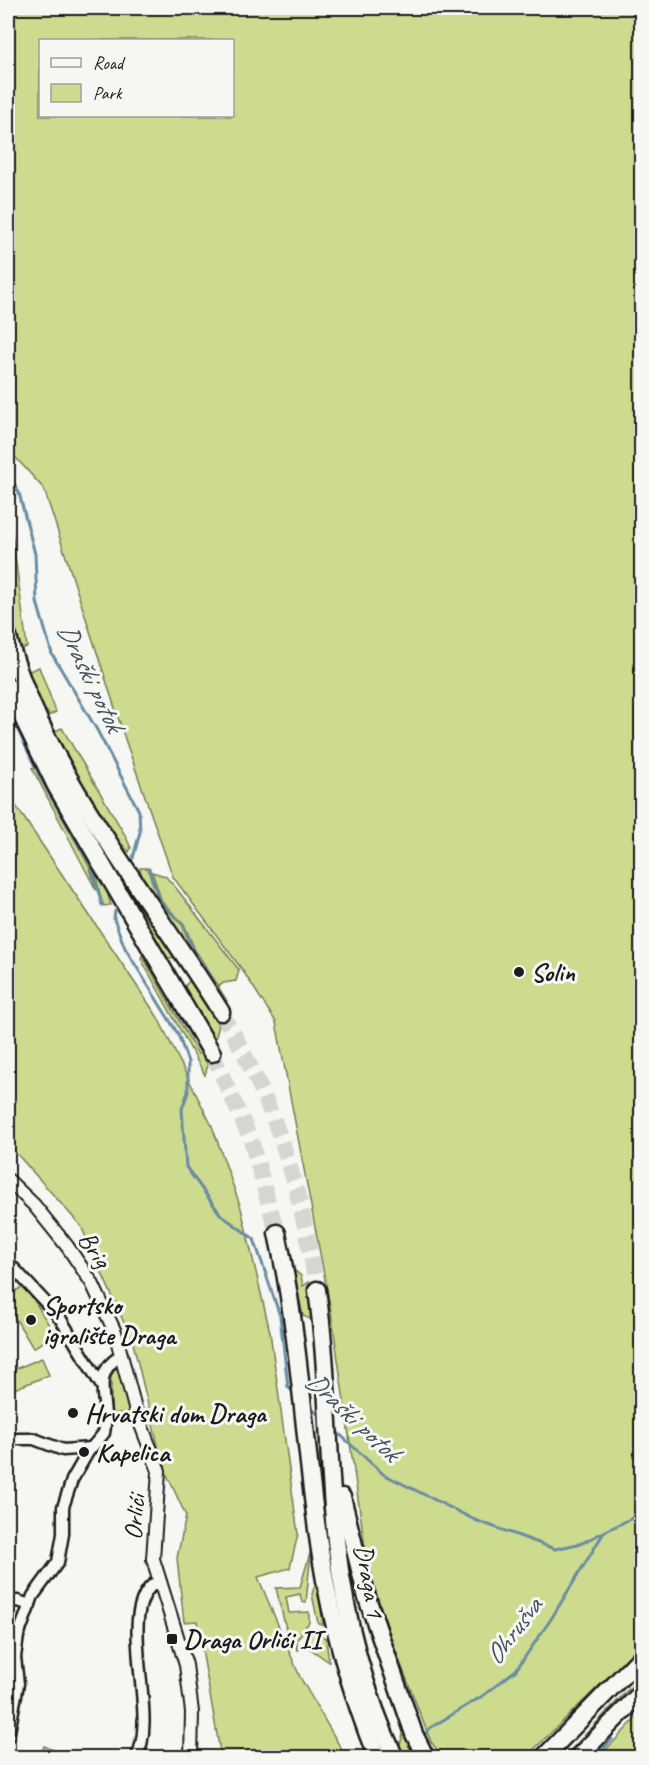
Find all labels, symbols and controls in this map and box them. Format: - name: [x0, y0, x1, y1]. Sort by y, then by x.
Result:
- legend: [39, 39, 234, 117]
- text: Road: [93, 52, 126, 74]
- text: Park: [93, 82, 123, 104]
- water label: Draški potok: [50, 617, 134, 741]
- place label: Solin: [531, 956, 576, 989]
- marker: Solin: [512, 965, 526, 979]
- street label: Brig: [71, 1225, 120, 1275]
- place label: Sportsko igralište Draga: [43, 1289, 177, 1352]
- marker: Sportsko igralište Draga: [24, 1313, 38, 1327]
- water label: Draški potok: [299, 1364, 411, 1472]
- place label: Hrvatski dom Draga: [85, 1397, 268, 1430]
- marker: Hrvatski dom Draga: [66, 1406, 80, 1420]
- place label: Kapelica: [96, 1436, 172, 1469]
- marker: Kapelica: [77, 1445, 91, 1459]
- street label: Orlići: [116, 1490, 153, 1541]
- street label: Draga 1: [347, 1542, 392, 1621]
- water label: Ohrušva: [477, 1589, 551, 1671]
- place label: Draga Orlići II: [184, 1623, 327, 1656]
- marker: Draga Orlići II: [165, 1632, 179, 1646]

